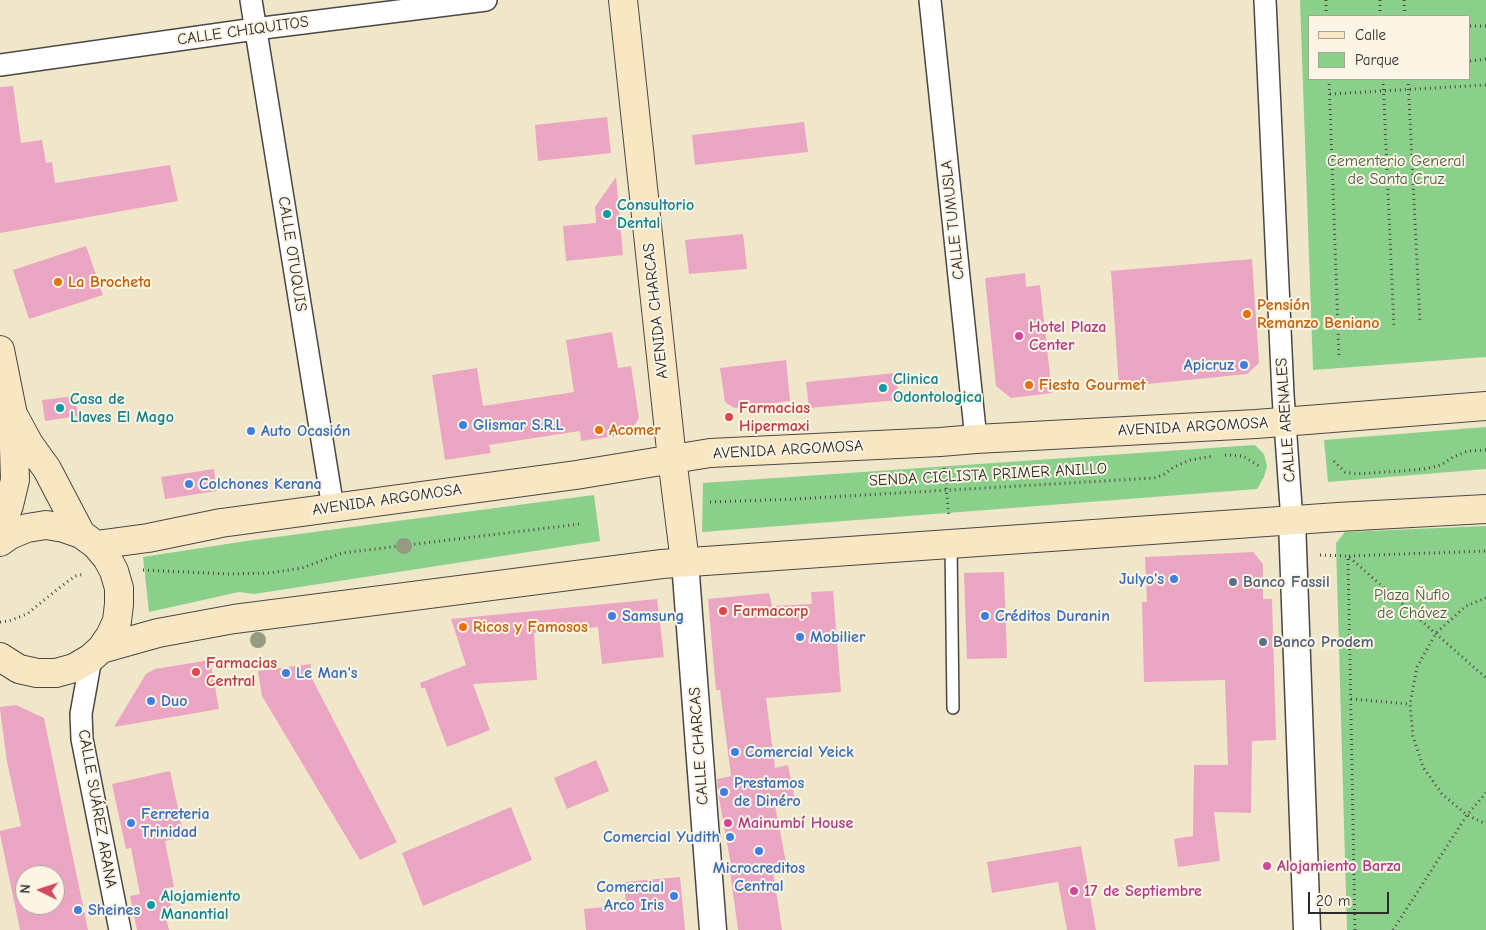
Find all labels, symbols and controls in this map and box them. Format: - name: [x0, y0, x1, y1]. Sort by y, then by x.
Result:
- street label: CALLE CHIQUITOS: [176, 12, 310, 50]
- legend: [1308, 15, 1471, 80]
- text: Calle: [1355, 26, 1386, 44]
- text: Parque: [1355, 51, 1399, 69]
- park label: Cementerio General de Santa Cruz: [1327, 151, 1465, 189]
- street label: CALLE TUMUSLA: [937, 159, 969, 281]
- street label: CALLE OTUQUIS: [273, 195, 311, 313]
- place label: Consultorio Dental: [617, 195, 694, 233]
- marker: Consultorio Dental: [601, 208, 613, 220]
- street label: AVENIDA CHARCAS: [639, 242, 673, 380]
- place label: La Brocheta: [68, 272, 151, 292]
- marker: La Brocheta: [52, 276, 64, 288]
- place label: Pensión Remanzo Beniano: [1257, 295, 1380, 333]
- marker: Pensión Remanzo Beniano: [1241, 308, 1253, 320]
- place label: Hotel Plaza Center: [1029, 317, 1106, 355]
- marker: Hotel Plaza Center: [1013, 330, 1025, 342]
- place label: Apicruz: [1184, 355, 1234, 375]
- street label: CALLE ARENALES: [1272, 357, 1300, 483]
- marker: Apicruz: [1238, 359, 1250, 371]
- place label: Clinica Odontologica: [893, 369, 982, 407]
- place label: Fiesta Gourmet: [1039, 375, 1146, 395]
- marker: Fiesta Gourmet: [1023, 379, 1035, 391]
- marker: Clinica Odontologica: [877, 382, 889, 394]
- place label: Casa de Llaves El Mago: [70, 389, 174, 427]
- place label: Farmacias Hipermaxi: [739, 398, 810, 436]
- marker: Casa de Llaves El Mago: [54, 402, 66, 414]
- marker: Farmacias Hipermaxi: [723, 411, 735, 423]
- street label: AVENIDA ARGOMOSA: [1117, 413, 1269, 441]
- place label: Glismar S.R.L: [473, 415, 564, 435]
- marker: Glismar S.R.L: [457, 419, 469, 431]
- place label: Acomer: [609, 420, 661, 440]
- place label: Auto Ocasión: [261, 421, 350, 441]
- marker: Acomer: [593, 424, 605, 436]
- marker: Auto Ocasión: [245, 425, 257, 437]
- street label: AVENIDA ARGOMOSA: [712, 436, 864, 464]
- street label: SENDA CICLISTA PRIMER ANILLO: [868, 459, 1108, 491]
- place label: Colchones Kerana: [199, 474, 322, 494]
- marker: Colchones Kerana: [183, 478, 195, 490]
- street label: AVENIDA ARGOMOSA: [311, 480, 463, 520]
- place label: Julyo's: [1119, 569, 1164, 589]
- place label: Banco Fassil: [1243, 572, 1330, 592]
- marker: Julyo's: [1168, 573, 1180, 585]
- marker: Banco Fassil: [1227, 576, 1239, 588]
- park label: Plaza Ñuflo de Chávez: [1374, 585, 1450, 623]
- place label: Farmacorp: [733, 601, 808, 621]
- marker: Farmacorp: [717, 605, 729, 617]
- place label: Samsung: [622, 606, 684, 626]
- place label: Créditos Duranin: [995, 606, 1110, 626]
- marker: Samsung: [606, 610, 618, 622]
- marker: Créditos Duranin: [979, 610, 991, 622]
- place label: Ricos y Famosos: [473, 617, 588, 637]
- marker: Ricos y Famosos: [457, 621, 469, 633]
- place label: Mobilier: [810, 627, 865, 647]
- marker: Mobilier: [794, 631, 806, 643]
- place label: Banco Prodem: [1273, 632, 1373, 652]
- marker: Banco Prodem: [1257, 636, 1269, 648]
- place label: Farmacias Central: [206, 653, 277, 691]
- place label: Le Man's: [296, 663, 358, 683]
- marker: Farmacias Central: [190, 666, 202, 678]
- marker: Le Man's: [280, 667, 292, 679]
- street label: CALLE CHARCAS: [685, 686, 713, 806]
- place label: Duo: [161, 691, 188, 711]
- marker: Duo: [145, 695, 157, 707]
- street label: CALLE SUÁREZ ARANA: [74, 728, 120, 890]
- place label: Comercial Yeick: [745, 742, 854, 762]
- marker: Comercial Yeick: [729, 746, 741, 758]
- place label: Prestamos de Dinéro: [734, 773, 804, 811]
- marker: Prestamos de Dinéro: [718, 786, 730, 798]
- place label: Ferreteria Trinidad: [141, 804, 210, 842]
- place label: Mainumbí House: [738, 813, 853, 833]
- marker: Ferreteria Trinidad: [125, 817, 137, 829]
- marker: Mainumbí House: [722, 817, 734, 829]
- place label: Comercial Yudith: [603, 827, 720, 847]
- marker: Comercial Yudith: [724, 831, 736, 843]
- marker: Microcreditos Central: [753, 845, 765, 857]
- place label: Alojamiento Barza: [1277, 856, 1401, 876]
- place label: Microcreditos Central: [713, 858, 805, 896]
- marker: Alojamiento Barza: [1261, 860, 1273, 872]
- north arrow: [15, 865, 65, 915]
- place label: Comercial Arco Iris: [596, 877, 664, 915]
- place label: 17 de Septiembre: [1084, 881, 1202, 901]
- scale bar: [1311, 882, 1392, 914]
- text: N: [17, 884, 34, 894]
- marker: 17 de Septiembre: [1068, 885, 1080, 897]
- place label: Alojamiento Manantial: [161, 886, 240, 924]
- marker: Comercial Arco Iris: [668, 890, 680, 902]
- text: 20 m: [1316, 892, 1350, 910]
- marker: Alojamiento Manantial: [145, 899, 157, 911]
- place label: Sheines: [88, 900, 140, 920]
- marker: Sheines: [72, 904, 84, 916]

